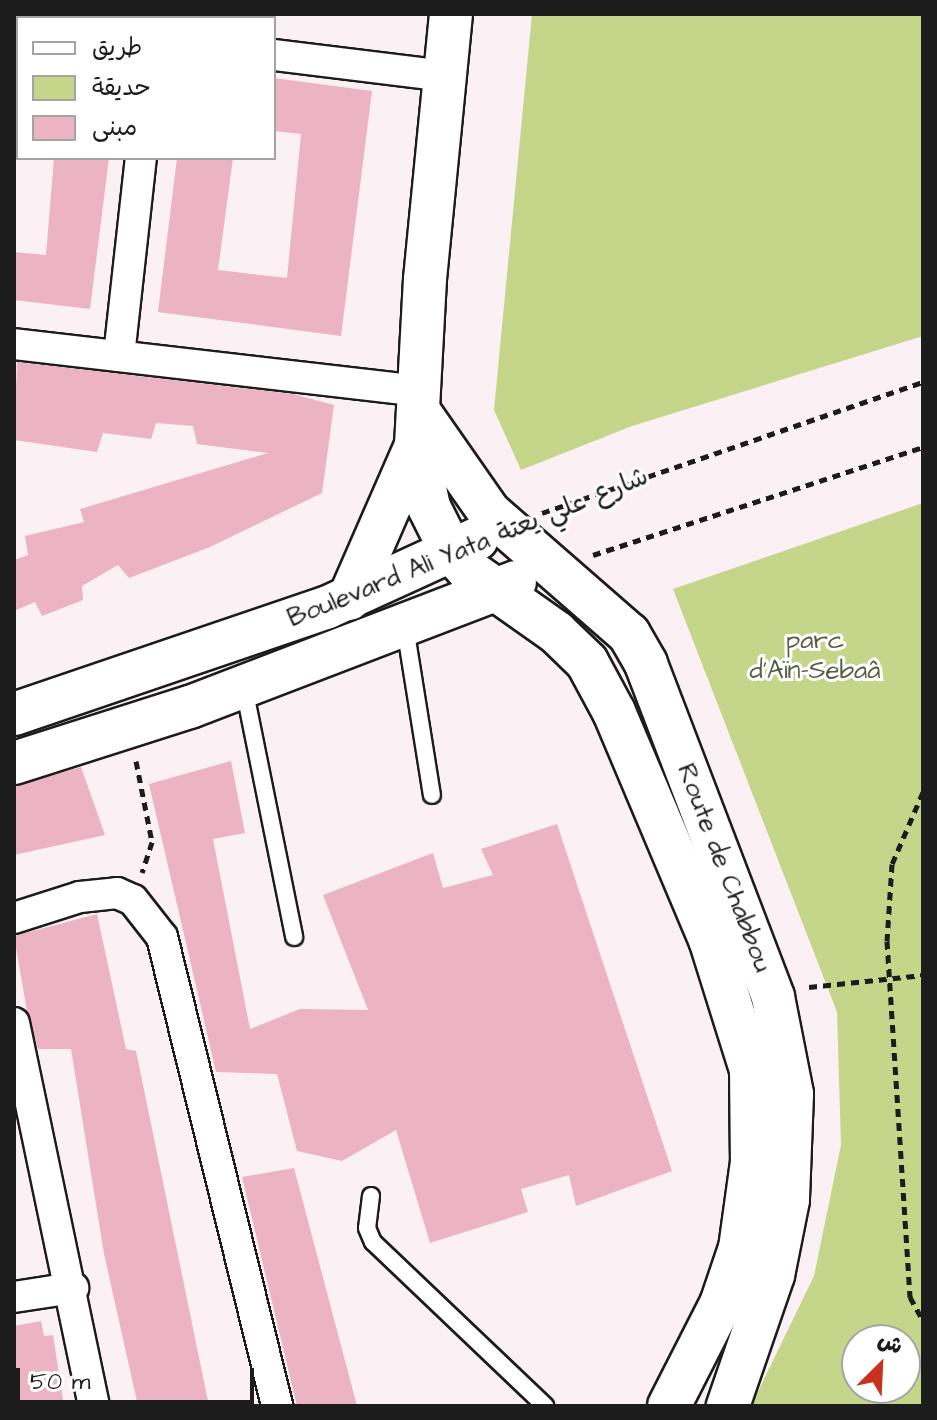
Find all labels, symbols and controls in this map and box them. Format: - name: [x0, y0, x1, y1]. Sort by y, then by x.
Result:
- legend: [16, 16, 276, 160]
- text: طريق: [92, 31, 142, 65]
- text: حديقة: [92, 71, 151, 105]
- text: مبنى: [92, 111, 137, 145]
- street label: Boulevard Ali Yata شارع علي يعتة: [283, 461, 653, 635]
- park label: parc d'Aïn-Sebaâ: [749, 625, 881, 686]
- street label: Route de Chabbou: [670, 759, 778, 977]
- north arrow: [841, 1324, 921, 1404]
- text: ش: [873, 1324, 908, 1363]
- scale bar: [20, 1352, 258, 1402]
- text: 50 m: [30, 1365, 90, 1399]

